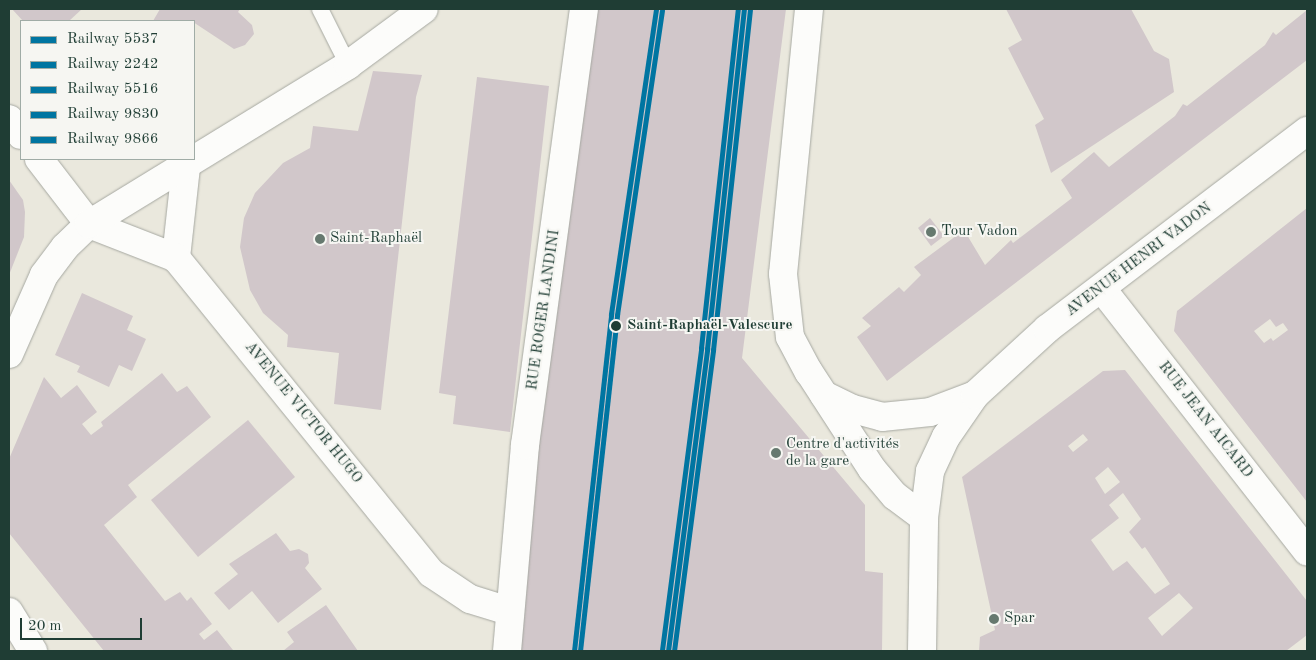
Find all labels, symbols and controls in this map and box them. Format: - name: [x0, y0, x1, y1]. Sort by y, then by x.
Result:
- legend: [20, 20, 195, 160]
- text: Railway 5537: [67, 32, 159, 47]
- text: Railway 2242: [67, 57, 159, 72]
- text: Railway 5516: [67, 82, 159, 97]
- text: Railway 9830: [67, 107, 159, 122]
- text: Railway 9866: [67, 132, 159, 147]
- street label: AVENUE HENRI VADON: [1063, 199, 1215, 321]
- place label: Tour Vadon: [941, 223, 1018, 241]
- marker: Tour Vadon: [925, 226, 937, 238]
- street label: RUE ROGER LANDINI: [524, 229, 564, 391]
- place label: Saint-Raphaël: [330, 230, 422, 248]
- marker: Saint-Raphaël: [314, 233, 326, 245]
- place label: Saint-Raphaël-Valescure: [627, 317, 792, 335]
- marker: Saint-Raphaël-Valescure: [609, 319, 623, 333]
- street label: AVENUE VICTOR HUGO: [240, 339, 366, 487]
- street label: RUE JEAN AICARD: [1154, 358, 1256, 482]
- place label: Centre d'activités de la gare: [786, 435, 899, 470]
- marker: Centre d'activités de la gare: [770, 447, 782, 459]
- scale bar: [22, 608, 145, 640]
- place label: Spar: [1004, 610, 1035, 628]
- marker: Spar: [988, 613, 1000, 625]
- text: 20 m: [28, 619, 62, 634]

